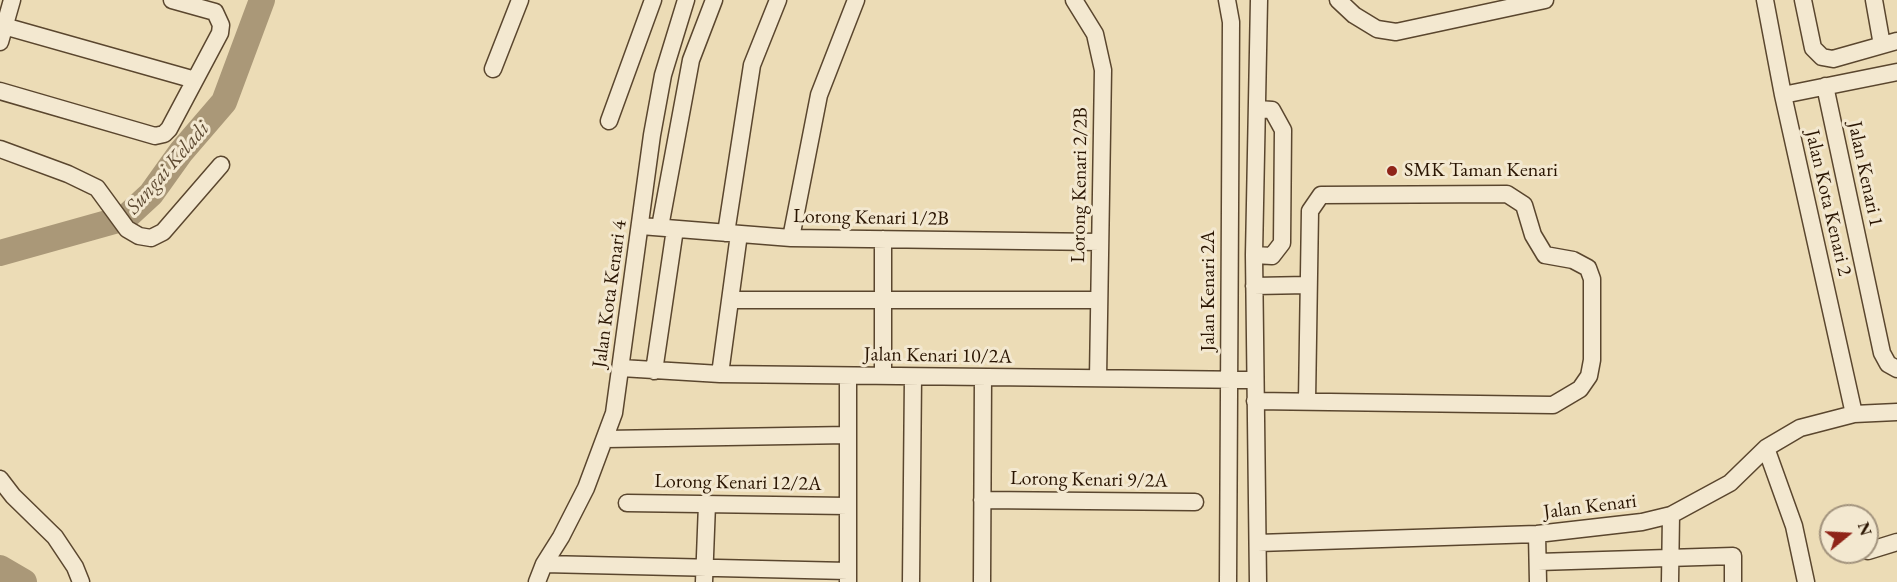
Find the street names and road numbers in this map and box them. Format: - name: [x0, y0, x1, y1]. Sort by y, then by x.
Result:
- street label: Lorong Kenari 2/2B: [1067, 107, 1093, 263]
- street label: Jalan Kenari 1: [1842, 119, 1888, 229]
- street label: Jalan Kota Kenari 2: [1800, 128, 1856, 278]
- street label: Lorong Kenari 1/2B: [793, 205, 949, 231]
- street label: Jalan Kota Kenari 4: [588, 219, 632, 369]
- street label: Jalan Kenari 2A: [1197, 230, 1221, 352]
- street label: Jalan Kenari 10/2A: [864, 343, 1012, 369]
- street label: Lorong Kenari 9/2A: [1010, 467, 1168, 493]
- street label: Lorong Kenari 12/2A: [654, 470, 822, 496]
- street label: Jalan Kenari: [1542, 489, 1638, 525]

